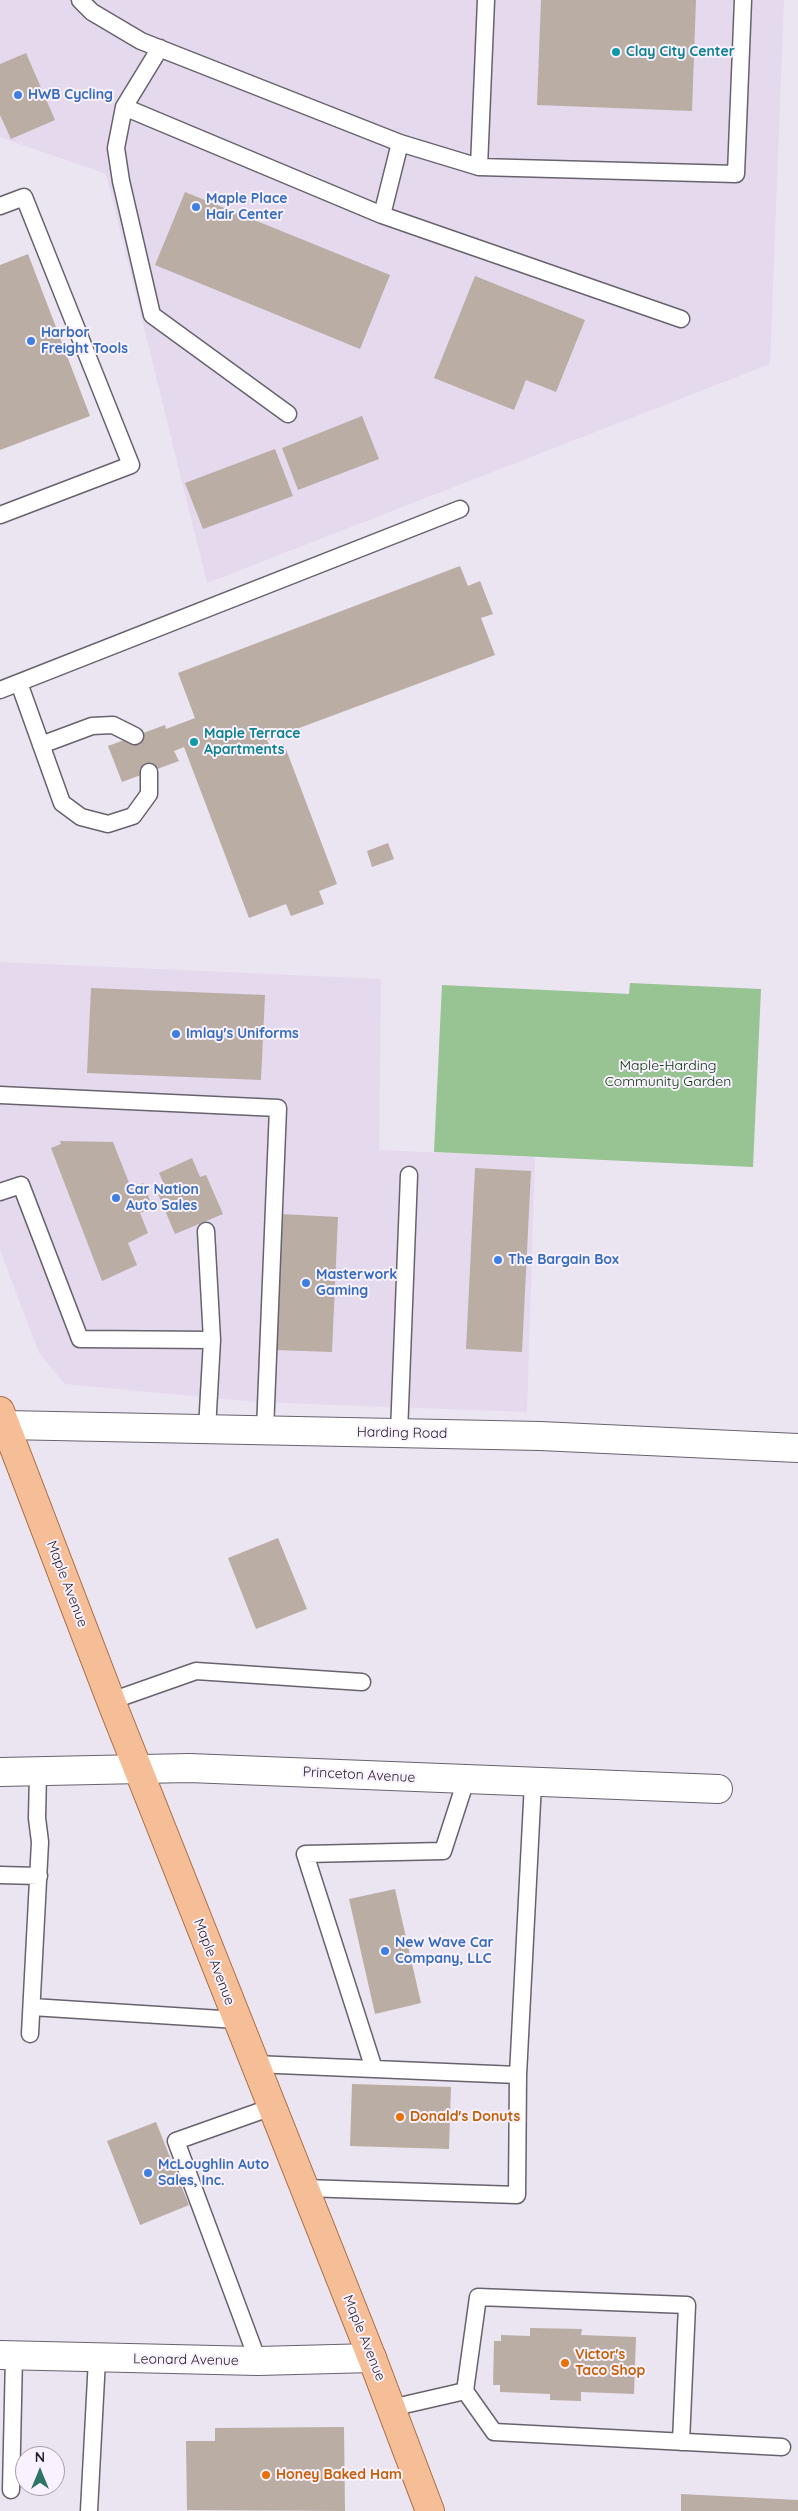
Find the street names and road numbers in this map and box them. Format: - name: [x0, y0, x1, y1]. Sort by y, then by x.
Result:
- street label: Harding Road: [357, 1424, 447, 1442]
- street label: Maple Avenue: [43, 1538, 91, 1630]
- street label: Princeton Avenue: [302, 1764, 416, 1786]
- street label: Maple Avenue: [190, 1916, 238, 2008]
- street label: Maple Avenue: [339, 2293, 389, 2383]
- street label: Leonard Avenue: [133, 2351, 239, 2369]

